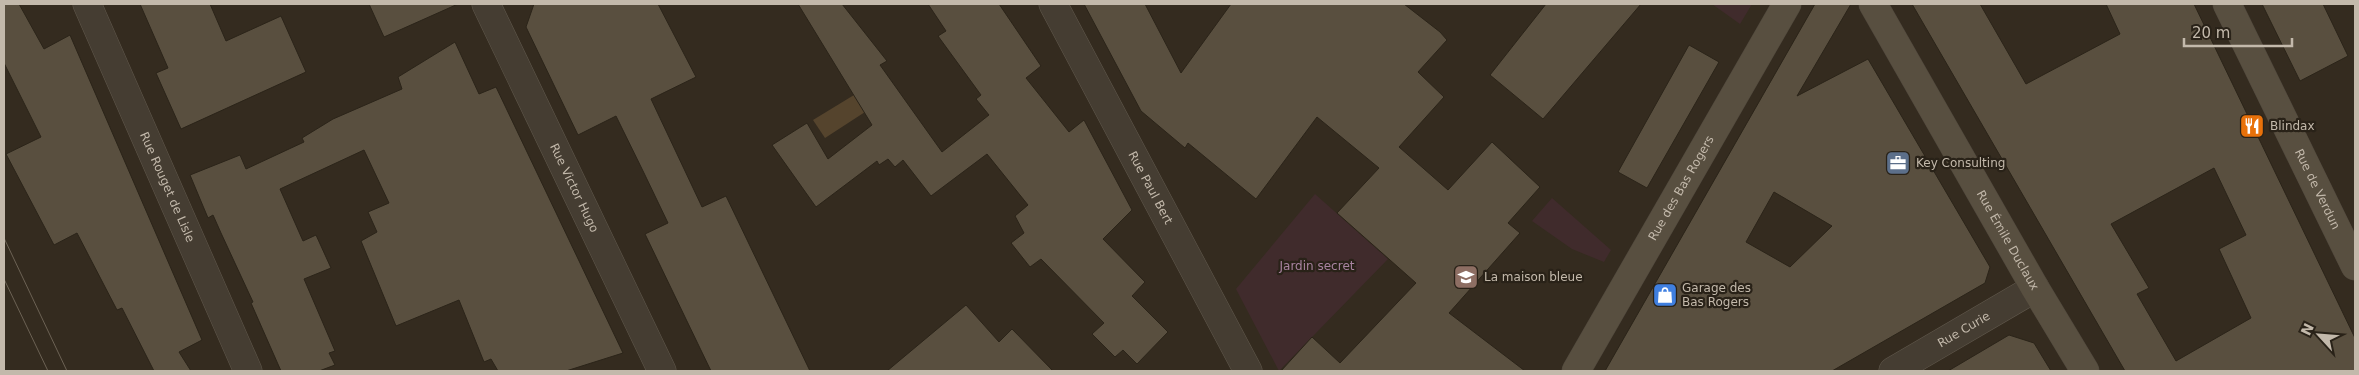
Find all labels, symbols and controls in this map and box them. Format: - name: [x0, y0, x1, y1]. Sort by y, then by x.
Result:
- scale bar: [2184, 15, 2292, 47]
- text: 20 m: [2192, 24, 2230, 42]
- restaurant icon: Blindax: [2239, 113, 2265, 139]
- place label: Blindax: [2270, 119, 2315, 133]
- street label: Rue Rouget de Lisle: [137, 130, 198, 244]
- street label: Rue des Bas Rogers: [1645, 133, 1717, 243]
- street label: Rue Victor Hugo: [547, 141, 601, 235]
- street label: Rue de Verdun: [2292, 147, 2343, 232]
- street label: Rue Paul Bert: [1125, 149, 1176, 227]
- office icon: Key Consulting: [1885, 150, 1911, 176]
- place label: Key Consulting: [1916, 156, 2005, 170]
- street label: Rue Émile Duclaux: [1974, 188, 2042, 293]
- park label: Jardin secret: [1279, 259, 1355, 273]
- school or university icon: La maison bleue: [1453, 264, 1479, 290]
- place label: La maison bleue: [1484, 270, 1583, 284]
- place label: Garage des Bas Rogers: [1682, 281, 1751, 309]
- shop icon: Garage des Bas Rogers: [1652, 282, 1678, 308]
- street label: Rue Curie: [1935, 309, 1992, 350]
- north arrow: [2294, 310, 2344, 360]
- text: N: [2298, 321, 2317, 338]

